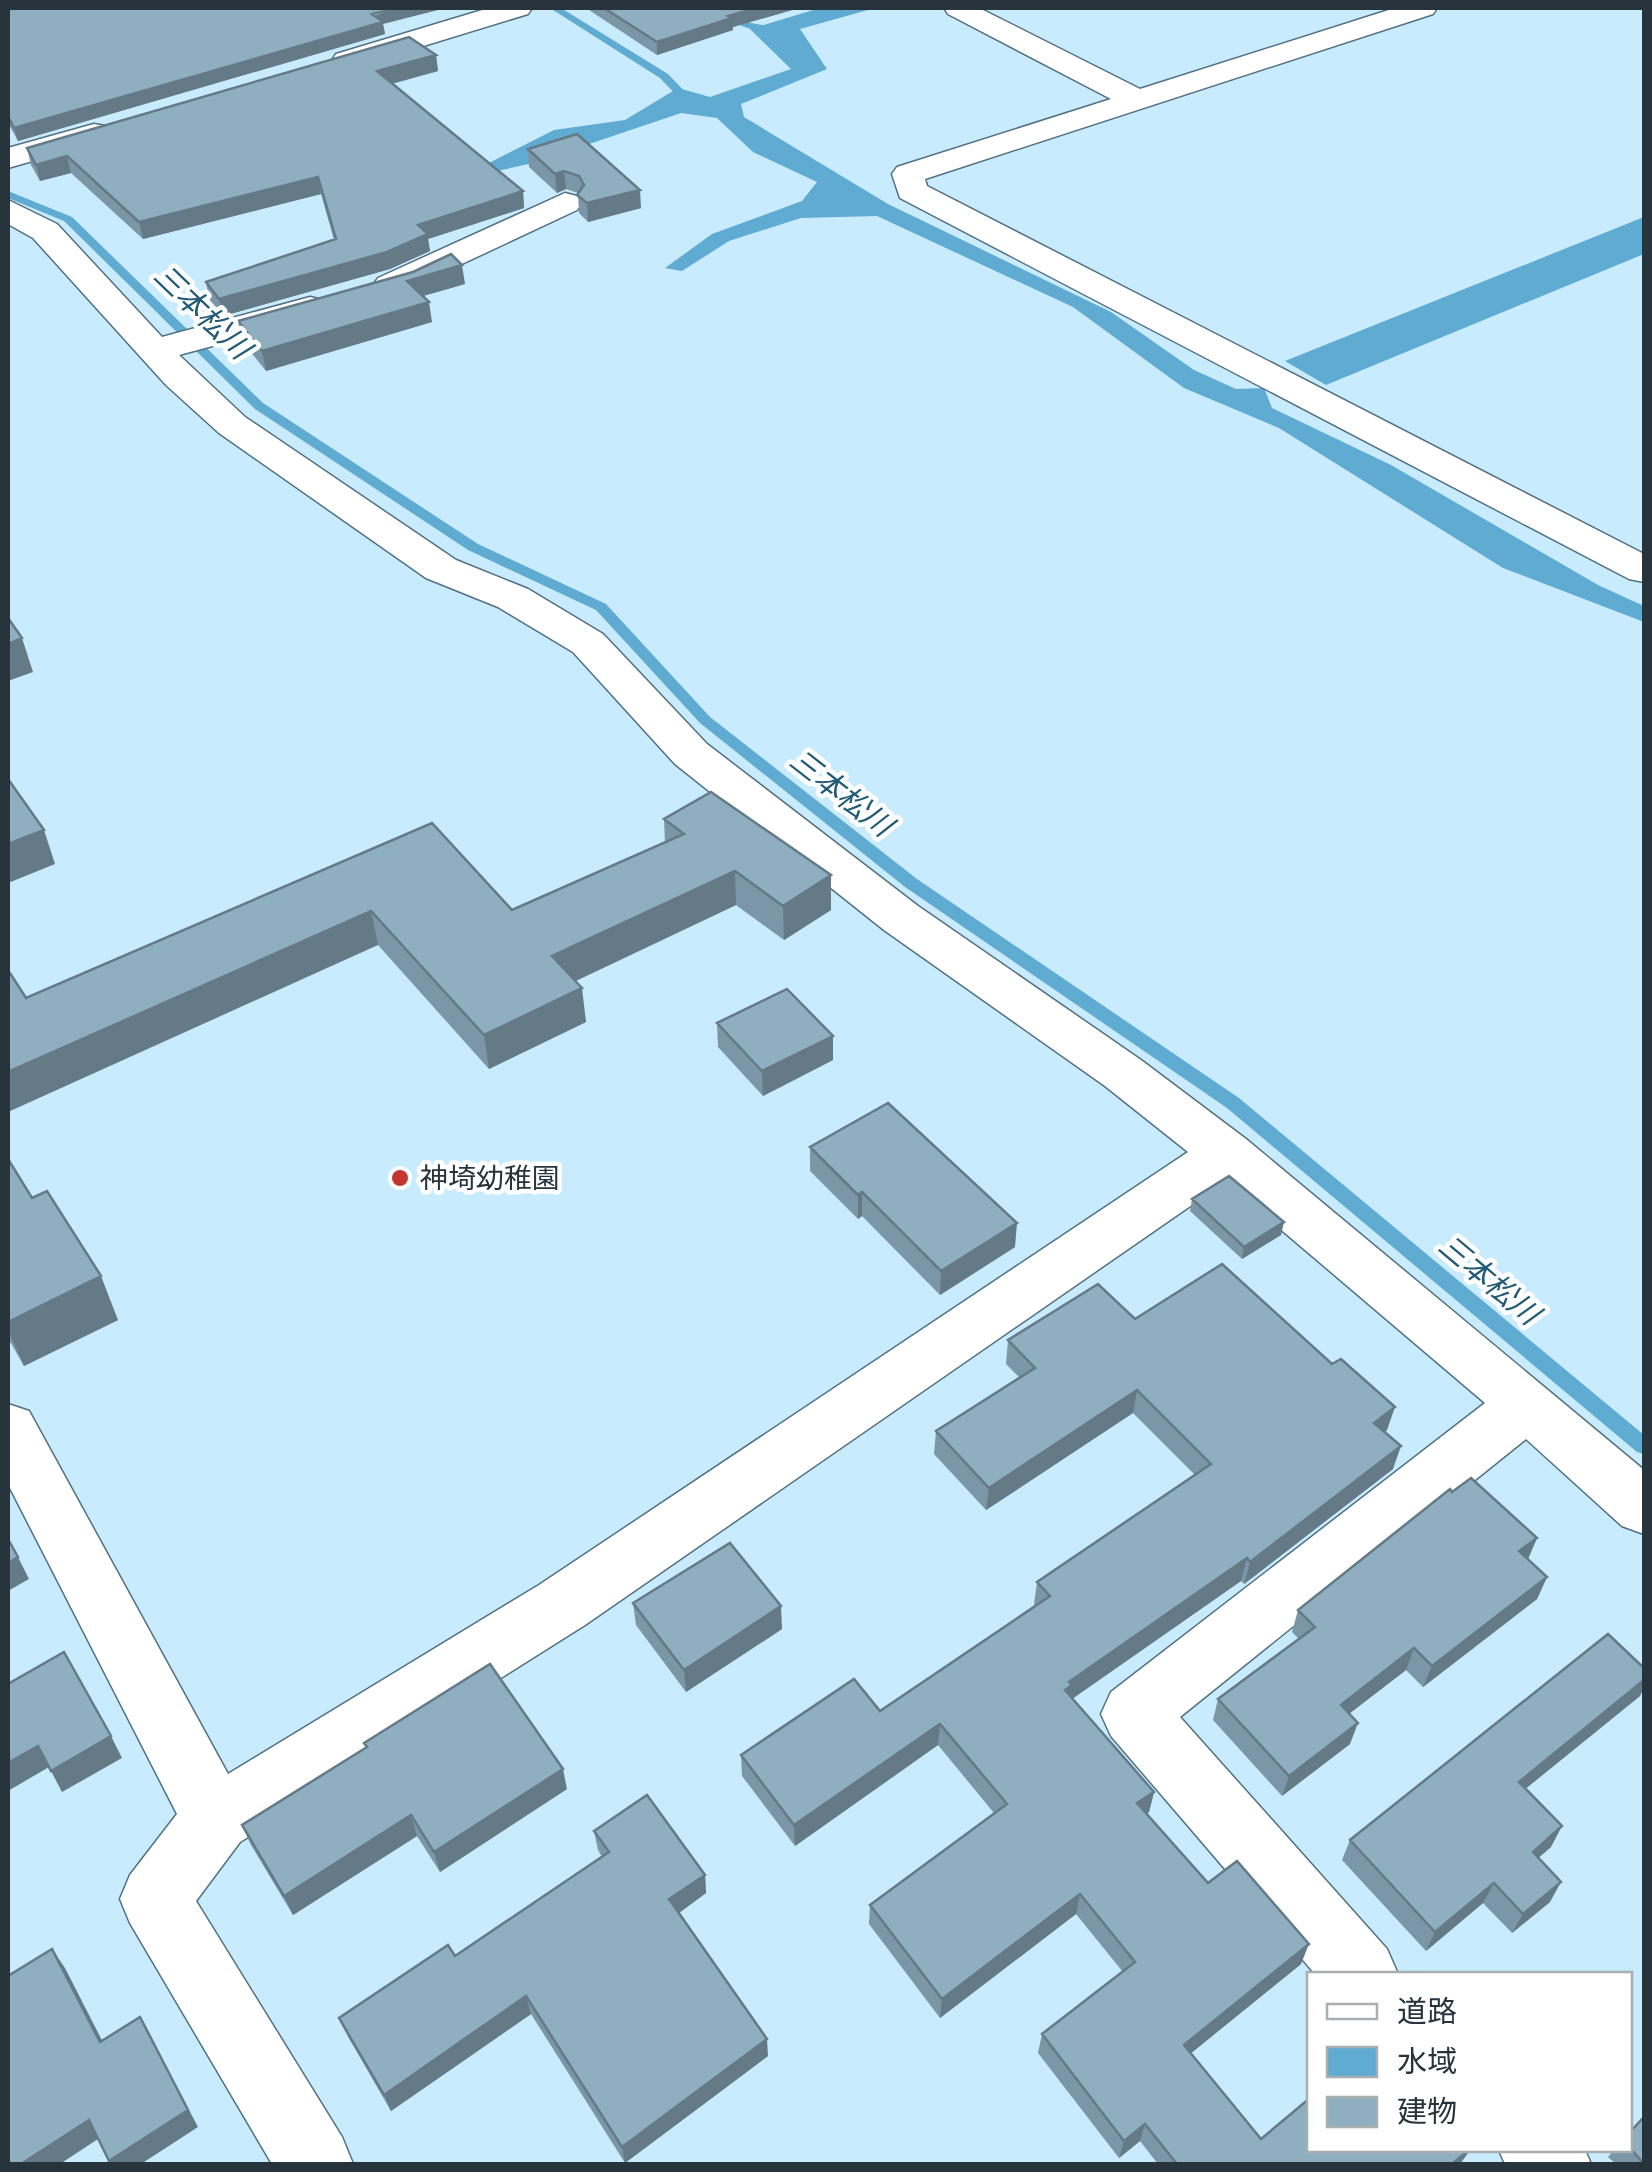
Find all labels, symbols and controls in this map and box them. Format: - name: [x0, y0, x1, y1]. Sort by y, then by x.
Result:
- water label: 三本松川: [146, 257, 260, 369]
- water label: 三本松川: [783, 742, 902, 846]
- place label: 神埼幼稚園: [420, 1162, 560, 1195]
- marker: 神埼幼稚園: [389, 1167, 411, 1189]
- water label: 三本松川: [1431, 1228, 1549, 1334]
- legend: [1307, 1972, 1632, 2152]
- text: 道路: [1397, 1994, 1457, 2030]
- text: 水域: [1397, 2044, 1457, 2080]
- text: 建物: [1397, 2094, 1457, 2130]

